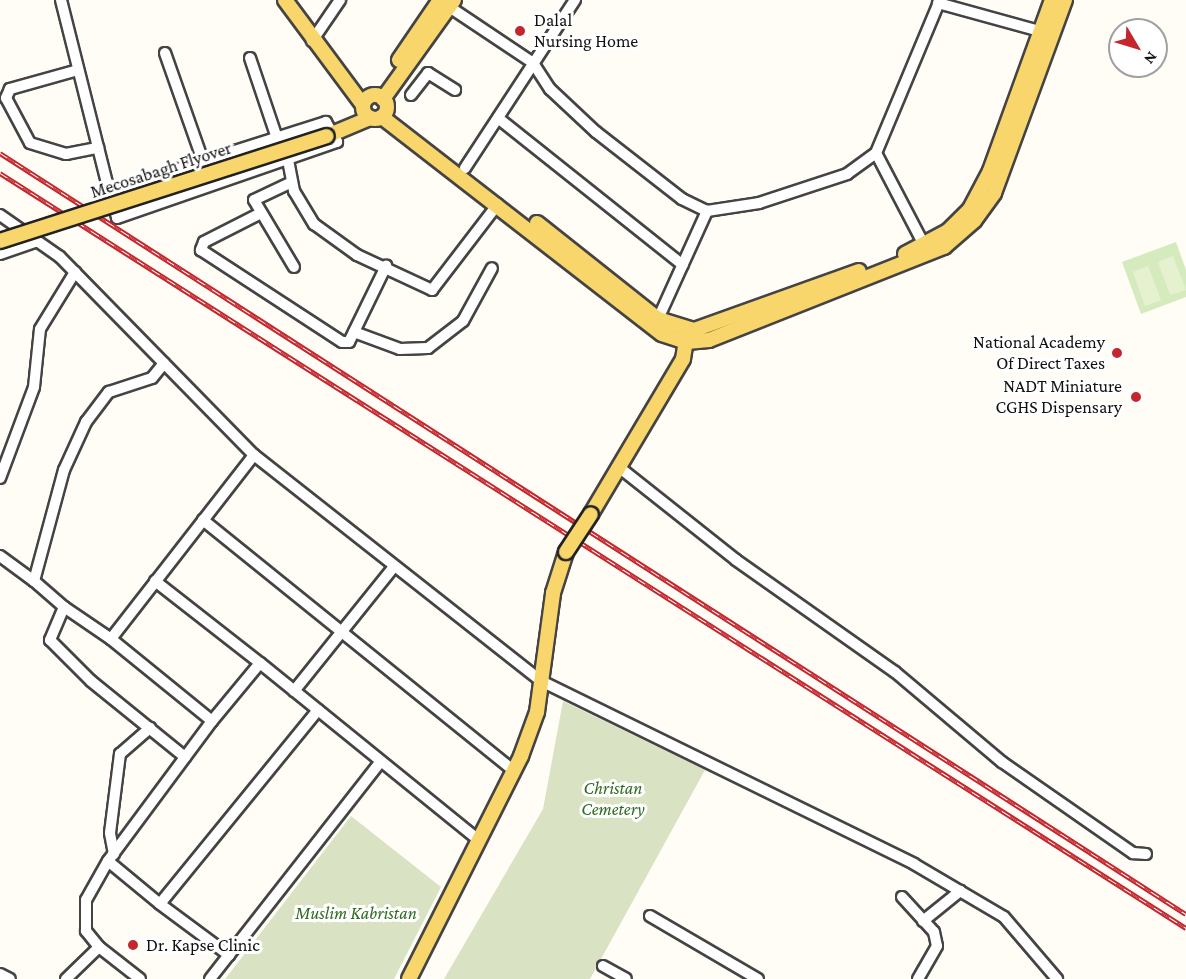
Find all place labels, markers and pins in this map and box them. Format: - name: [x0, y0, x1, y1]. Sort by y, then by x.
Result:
- place label: Dalal Nursing Home: [534, 10, 638, 52]
- marker: Dalal Nursing Home: [511, 22, 529, 40]
- place label: National Academy Of Direct Taxes: [973, 332, 1105, 374]
- marker: National Academy Of Direct Taxes: [1110, 346, 1124, 360]
- place label: NADT Miniature CGHS Dispensary: [996, 376, 1122, 418]
- marker: NADT Miniature CGHS Dispensary: [1127, 388, 1145, 406]
- place label: Dr. Kapse Clinic: [146, 934, 260, 956]
- marker: Dr. Kapse Clinic: [124, 936, 142, 954]

